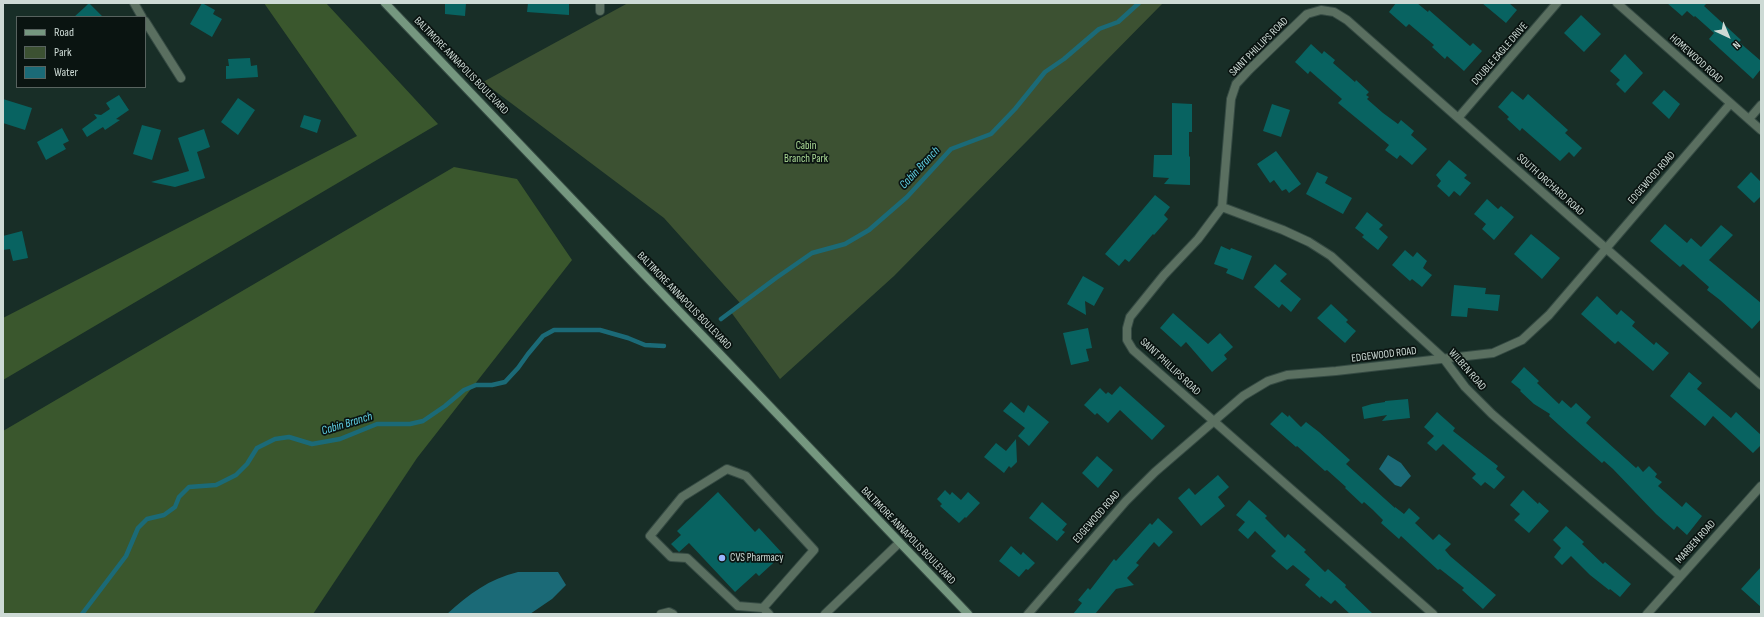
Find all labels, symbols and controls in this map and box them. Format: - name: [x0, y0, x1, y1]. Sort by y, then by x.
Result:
- street label: BALTIMORE ANNAPOLIS BOULEVARD: [411, 14, 511, 118]
- street label: SAINT PHILLIPS ROAD: [1227, 15, 1291, 79]
- legend: [16, 16, 146, 88]
- north arrow: [1708, 16, 1748, 56]
- street label: DOUBLE EAGLE DRIVE: [1469, 20, 1531, 88]
- text: Road: [54, 25, 74, 40]
- street label: HOMEWOOD ROAD: [1666, 31, 1726, 87]
- text: N: [1730, 38, 1743, 52]
- text: Park: [54, 45, 72, 60]
- text: Water: [54, 65, 78, 80]
- park label: Cabin Branch Park: [784, 139, 828, 165]
- water label: Cabin Branch: [897, 144, 943, 192]
- street label: EDGEWOOD ROAD: [1626, 149, 1678, 207]
- street label: SOUTH ORCHARD ROAD: [1514, 151, 1586, 219]
- street label: BALTIMORE ANNAPOLIS BOULEVARD: [634, 249, 734, 353]
- street label: SAINT PHILLIPS ROAD: [1137, 336, 1203, 398]
- street label: EDGEWOOD ROAD: [1351, 344, 1417, 366]
- street label: WILBEN ROAD: [1445, 347, 1489, 393]
- water label: Cabin Branch: [320, 409, 374, 439]
- street label: BALTIMORE ANNAPOLIS BOULEVARD: [858, 484, 958, 588]
- street label: EDGEWOOD ROAD: [1071, 488, 1123, 546]
- street label: MARBEN ROAD: [1673, 518, 1719, 566]
- place label: CVS Pharmacy: [730, 551, 783, 565]
- marker: CVS Pharmacy: [717, 553, 727, 563]

